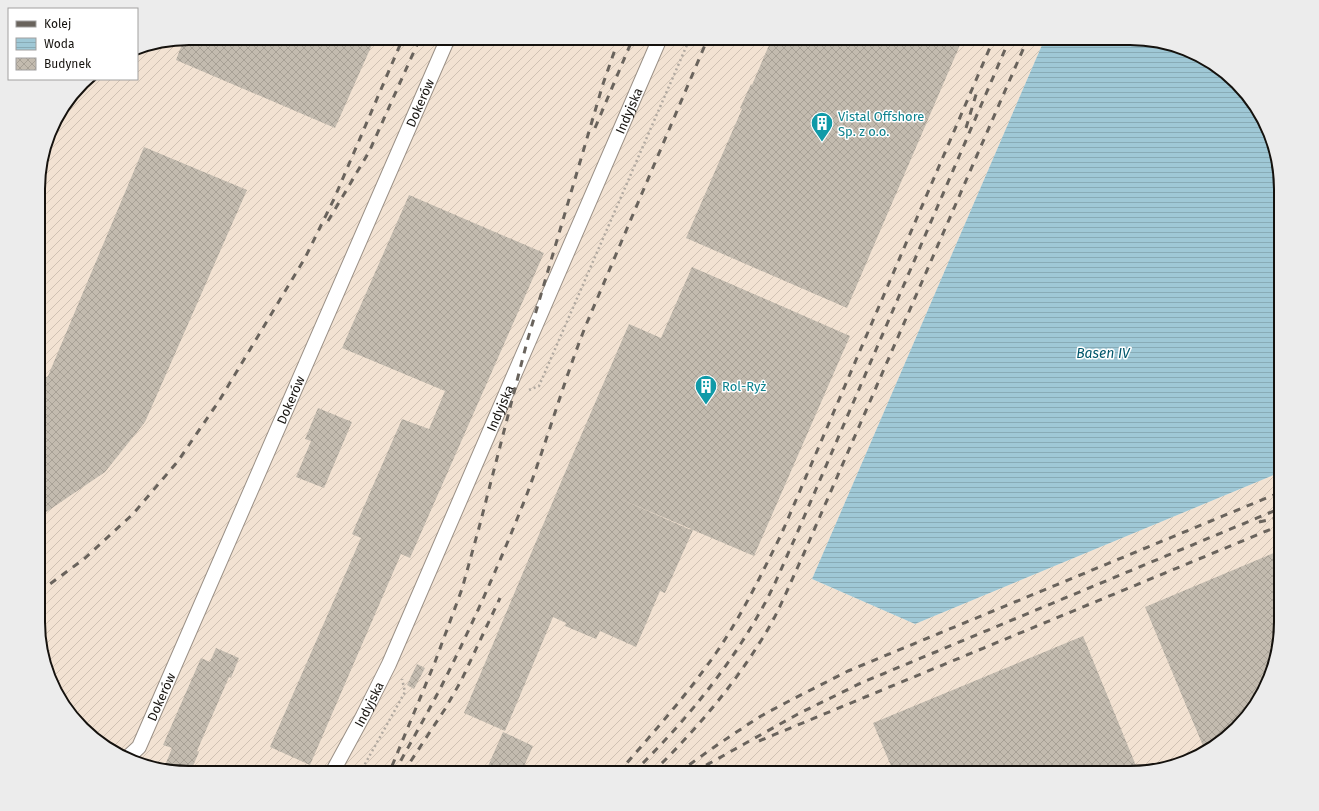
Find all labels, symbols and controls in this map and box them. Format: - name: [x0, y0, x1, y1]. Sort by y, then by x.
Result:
- legend: [8, 8, 138, 80]
- text: Kolej: [44, 17, 71, 31]
- text: Woda: [44, 37, 75, 51]
- text: Budynek: [44, 57, 92, 71]
- street label: Dokerów: [403, 76, 437, 129]
- street label: Indyjska: [612, 85, 645, 136]
- place label: Vistal Offshore Sp. z o.o.: [838, 109, 924, 139]
- building icon: Vistal Offshore Sp. z o.o.: [809, 110, 835, 143]
- water label: Basen IV: [1076, 345, 1131, 362]
- street label: Dokerów: [273, 373, 308, 426]
- building icon: Rol-Ryż: [693, 373, 719, 406]
- place label: Rol-Ryż: [722, 379, 766, 394]
- street label: Indyjska: [483, 383, 516, 433]
- street label: Dokerów: [144, 670, 178, 723]
- street label: Indyjska: [351, 679, 387, 730]

